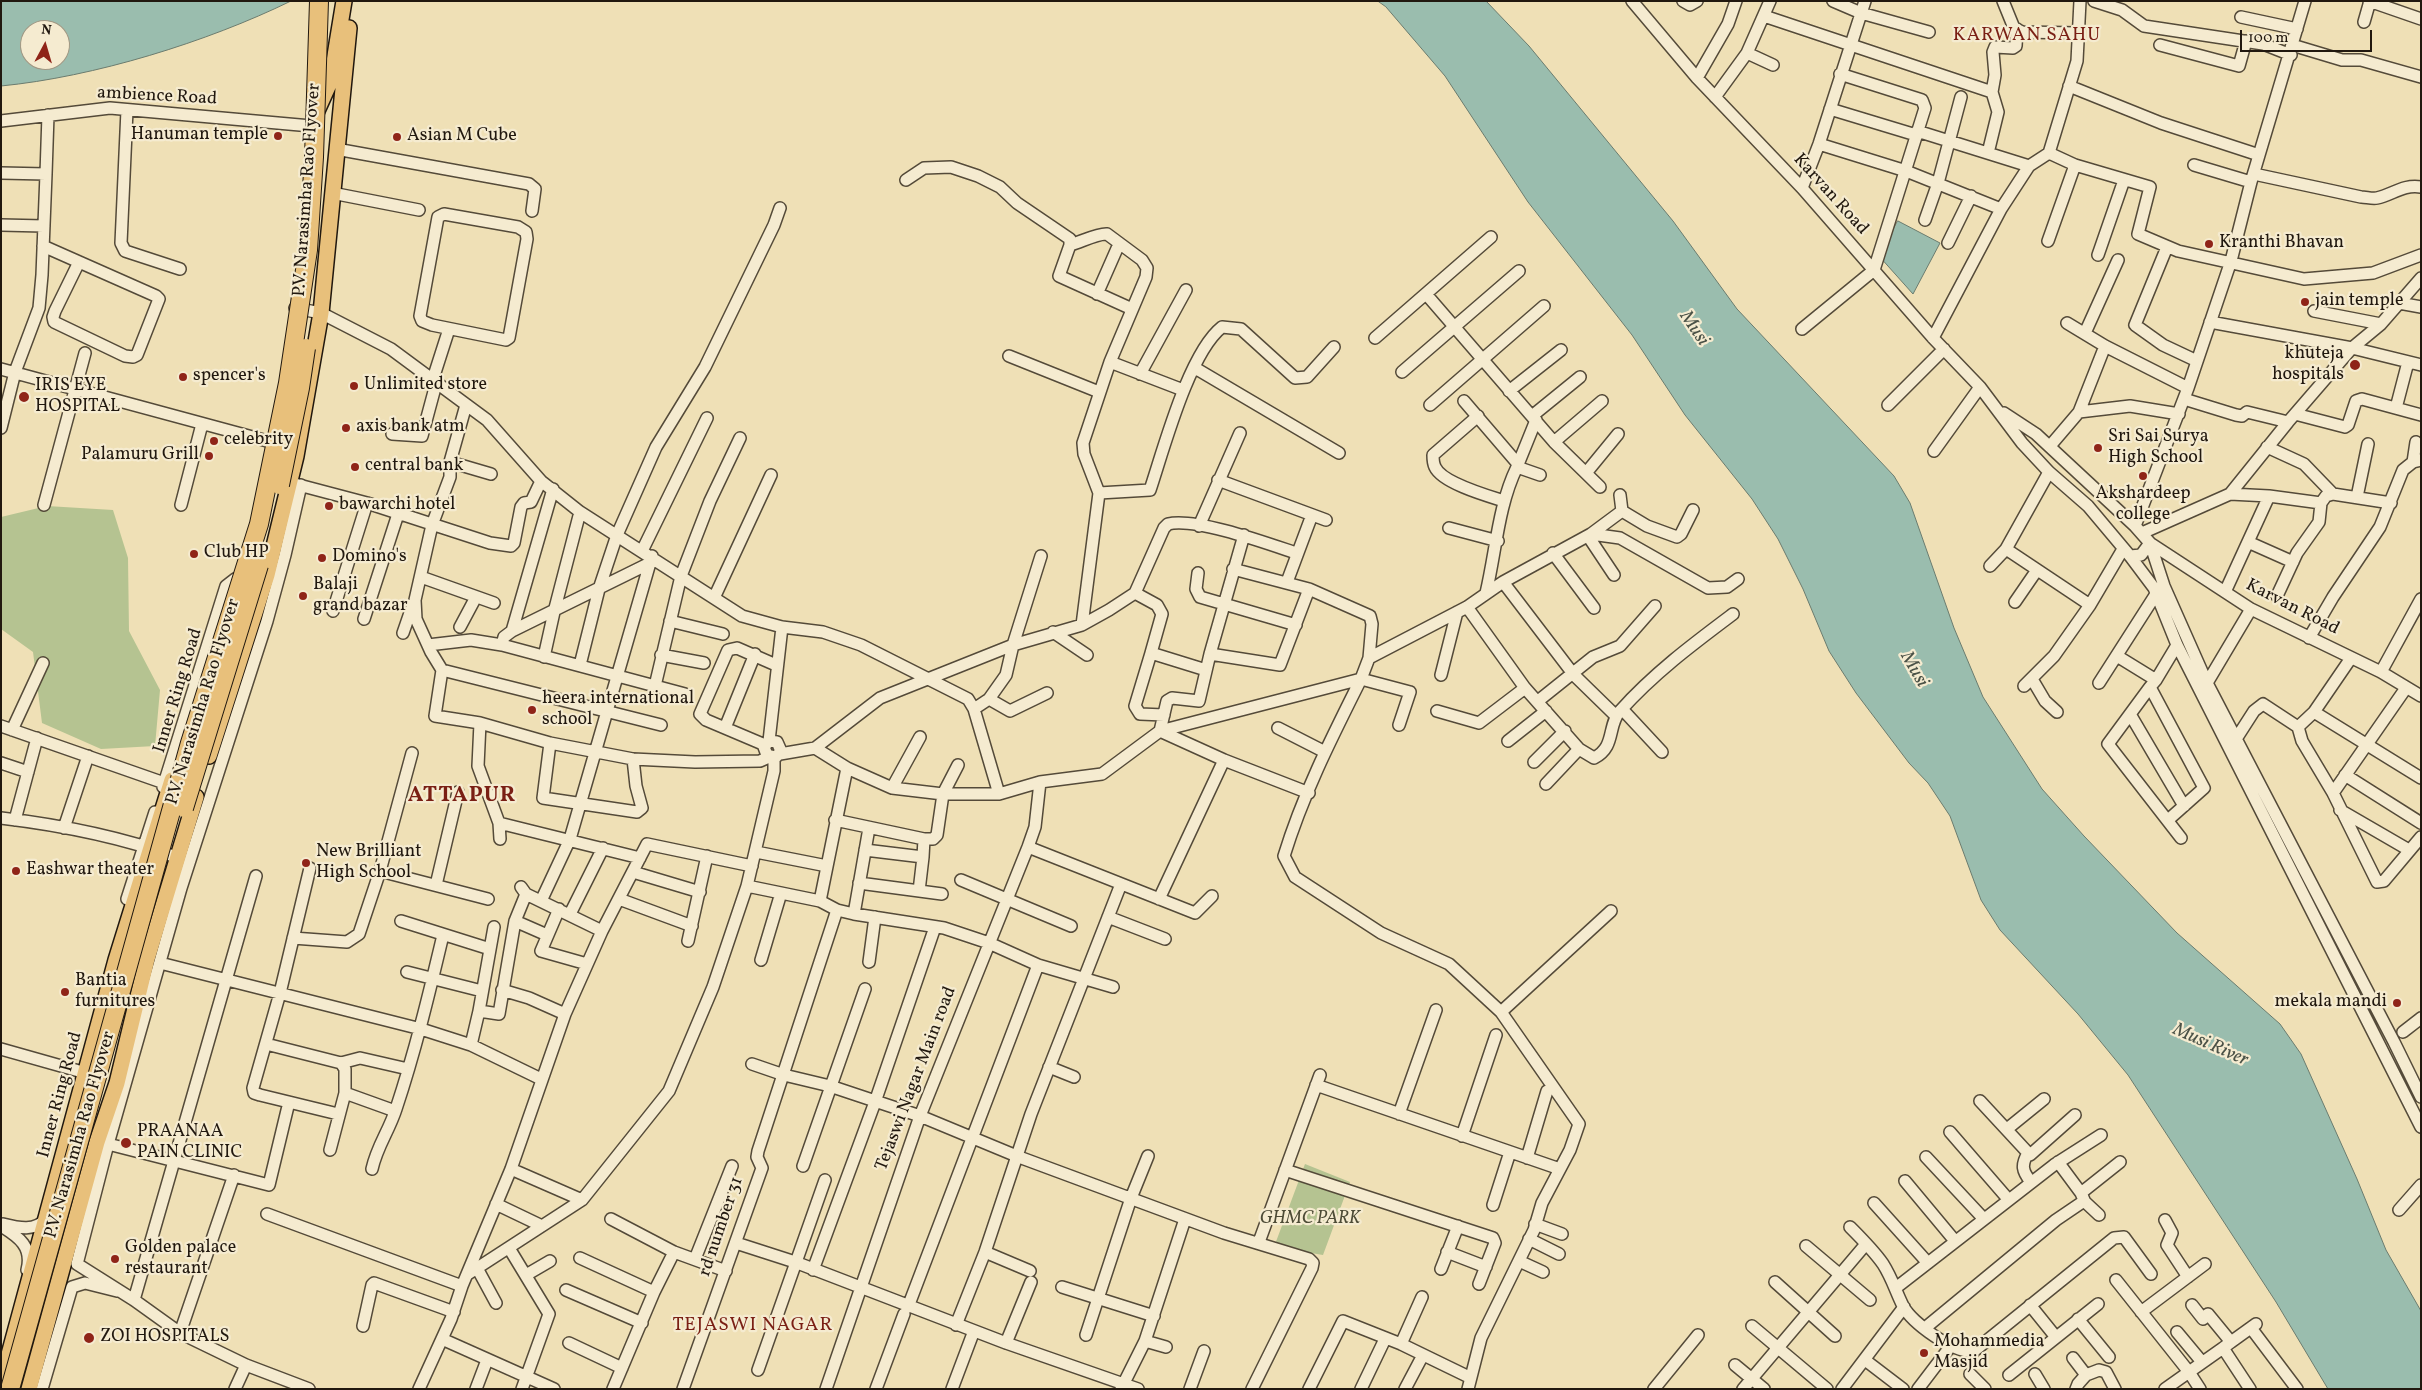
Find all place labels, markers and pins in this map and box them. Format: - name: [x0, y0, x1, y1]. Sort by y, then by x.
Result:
- place label: Hanuman temple: [131, 125, 268, 147]
- place label: Asian M Cube: [407, 126, 517, 148]
- marker: Hanuman temple: [272, 130, 284, 142]
- marker: Asian M Cube: [391, 131, 403, 143]
- place label: Kranthi Bhavan: [2219, 233, 2344, 255]
- marker: Kranthi Bhavan: [2203, 238, 2215, 250]
- place label: jain temple: [2315, 291, 2403, 313]
- marker: jain temple: [2299, 296, 2311, 308]
- place label: khuteja hospitals: [2272, 344, 2344, 386]
- marker: khuteja hospitals: [2348, 358, 2362, 372]
- place label: spencer's: [193, 366, 266, 388]
- marker: spencer's: [177, 371, 189, 383]
- place label: Unlimited store: [364, 375, 487, 397]
- place label: IRIS EYE HOSPITAL: [35, 376, 120, 418]
- marker: Unlimited store: [348, 380, 360, 392]
- marker: IRIS EYE HOSPITAL: [17, 390, 31, 404]
- place label: axis bank atm: [356, 417, 465, 439]
- marker: axis bank atm: [340, 422, 352, 434]
- place label: Sri Sai Surya High School: [2108, 427, 2209, 469]
- place label: celebrity: [224, 430, 293, 452]
- marker: celebrity: [208, 435, 220, 447]
- marker: Sri Sai Surya High School: [2092, 442, 2104, 454]
- place label: Palamuru Grill: [81, 445, 199, 467]
- marker: Palamuru Grill: [203, 450, 215, 462]
- place label: central bank: [365, 456, 463, 478]
- marker: central bank: [349, 461, 361, 473]
- marker: Akshardeep college: [2137, 470, 2149, 482]
- place label: Akshardeep college: [2096, 484, 2190, 526]
- place label: bawarchi hotel: [339, 495, 455, 517]
- marker: bawarchi hotel: [323, 500, 335, 512]
- place label: Club HP: [204, 543, 269, 565]
- place label: Domino's: [332, 547, 407, 569]
- marker: Club HP: [188, 548, 200, 560]
- marker: Domino's: [316, 552, 328, 564]
- place label: Balaji grand bazar: [313, 575, 408, 618]
- marker: Balaji grand bazar: [297, 590, 309, 602]
- place label: heera international school: [542, 689, 694, 732]
- marker: heera international school: [526, 704, 538, 716]
- place label: New Brilliant High School: [316, 842, 422, 884]
- marker: New Brilliant High School: [300, 857, 312, 869]
- place label: Eashwar theater: [26, 860, 154, 882]
- marker: Eashwar theater: [10, 865, 22, 877]
- place label: Bantia furnitures: [75, 971, 155, 1014]
- marker: Bantia furnitures: [59, 986, 71, 998]
- place label: mekala mandi: [2275, 992, 2387, 1014]
- marker: mekala mandi: [2391, 997, 2403, 1009]
- place label: PRAANAA PAIN CLINIC: [137, 1122, 242, 1164]
- marker: PRAANAA PAIN CLINIC: [119, 1136, 133, 1150]
- place label: Golden palace restaurant: [125, 1238, 236, 1280]
- marker: Golden palace restaurant: [109, 1253, 121, 1265]
- place label: ZOI HOSPITALS: [100, 1327, 229, 1349]
- marker: ZOI HOSPITALS: [82, 1331, 96, 1345]
- place label: Mohammedia Masjid: [1934, 1332, 2044, 1375]
- marker: Mohammedia Masjid: [1918, 1347, 1930, 1359]

